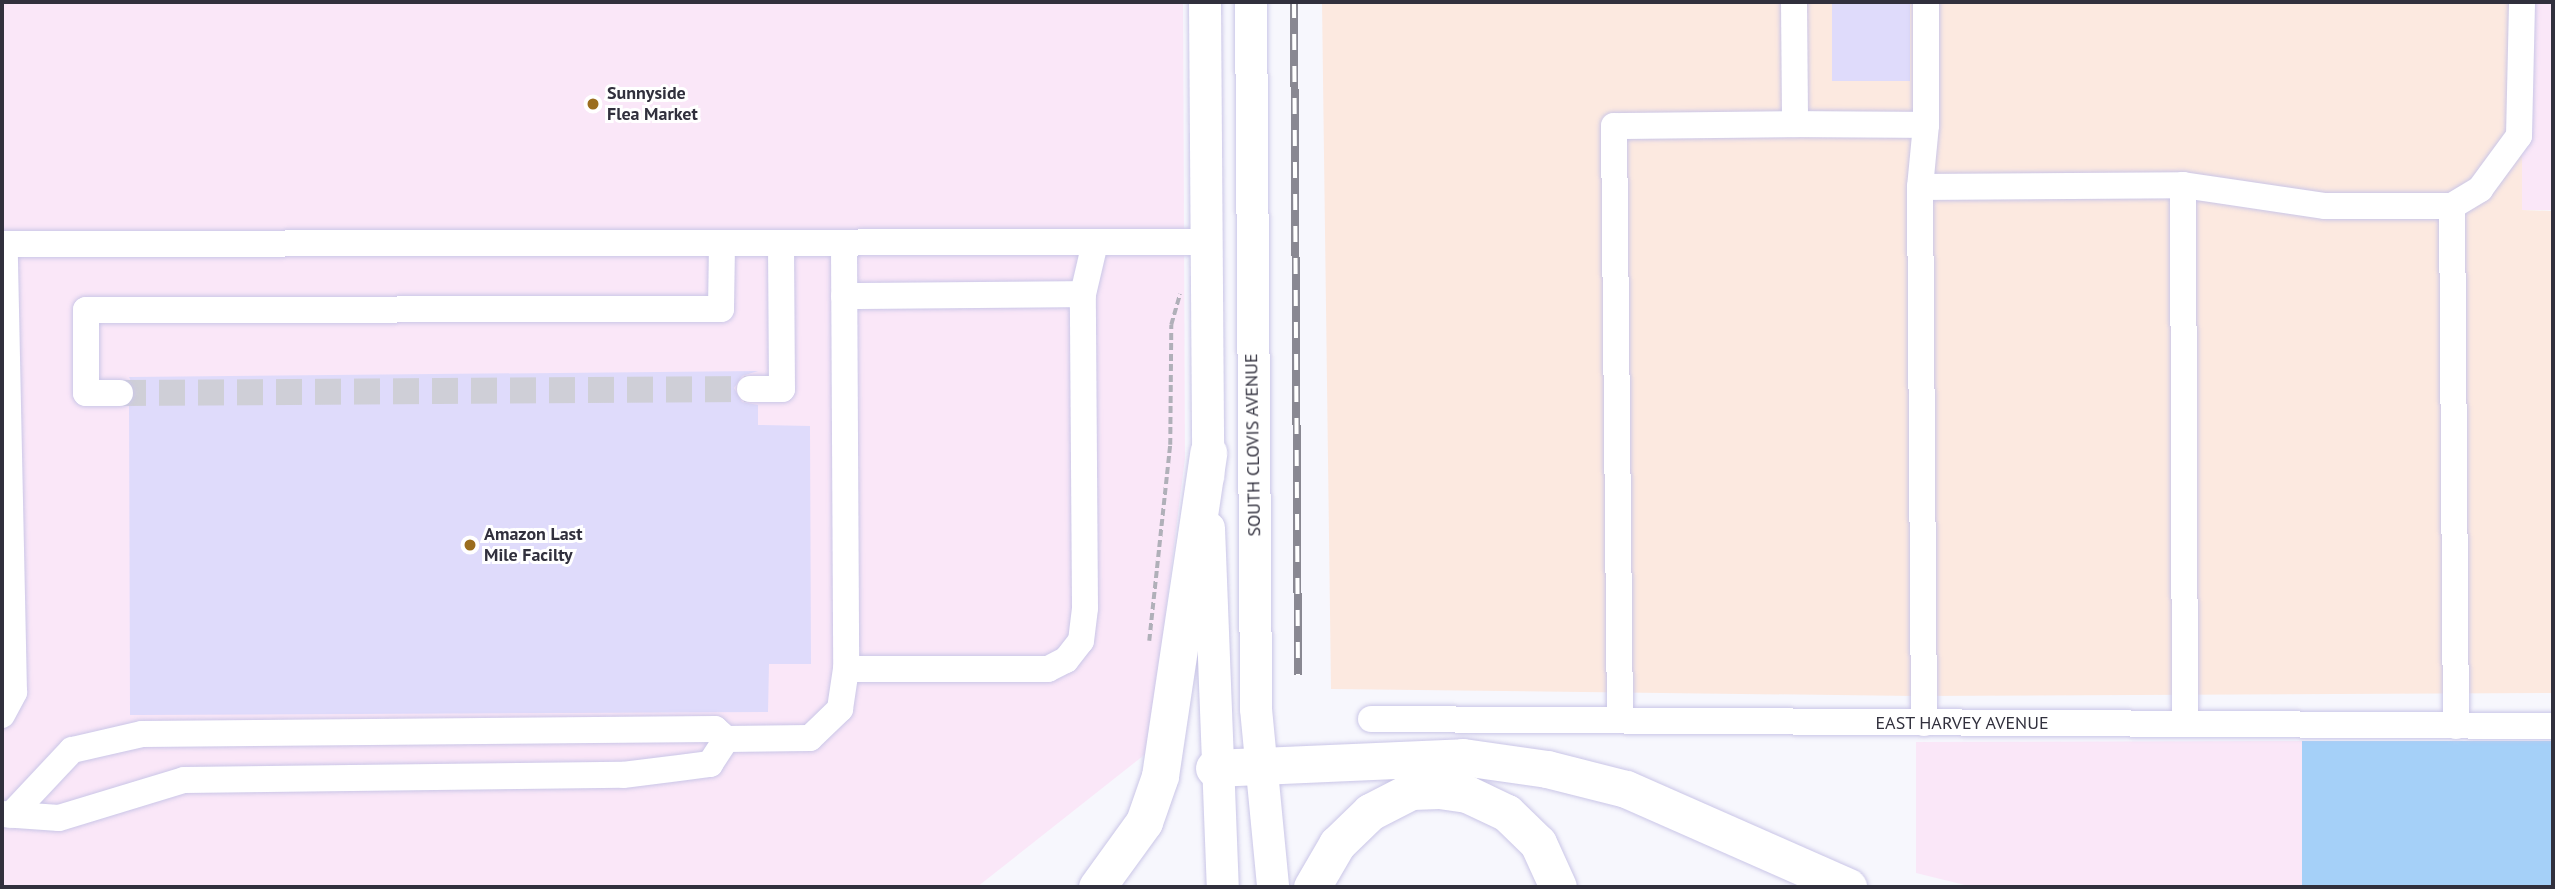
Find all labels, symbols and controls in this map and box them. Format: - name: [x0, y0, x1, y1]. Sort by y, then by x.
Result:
- place label: Sunnyside Flea Market: [607, 83, 698, 126]
- marker: Sunnyside Flea Market: [585, 96, 601, 112]
- street label: SOUTH CLOVIS AVENUE: [1241, 353, 1265, 537]
- place label: Amazon Last Mile Facilty: [484, 524, 582, 566]
- marker: Amazon Last Mile Facilty: [462, 537, 478, 553]
- street label: EAST HARVEY AVENUE: [1875, 712, 2049, 734]

